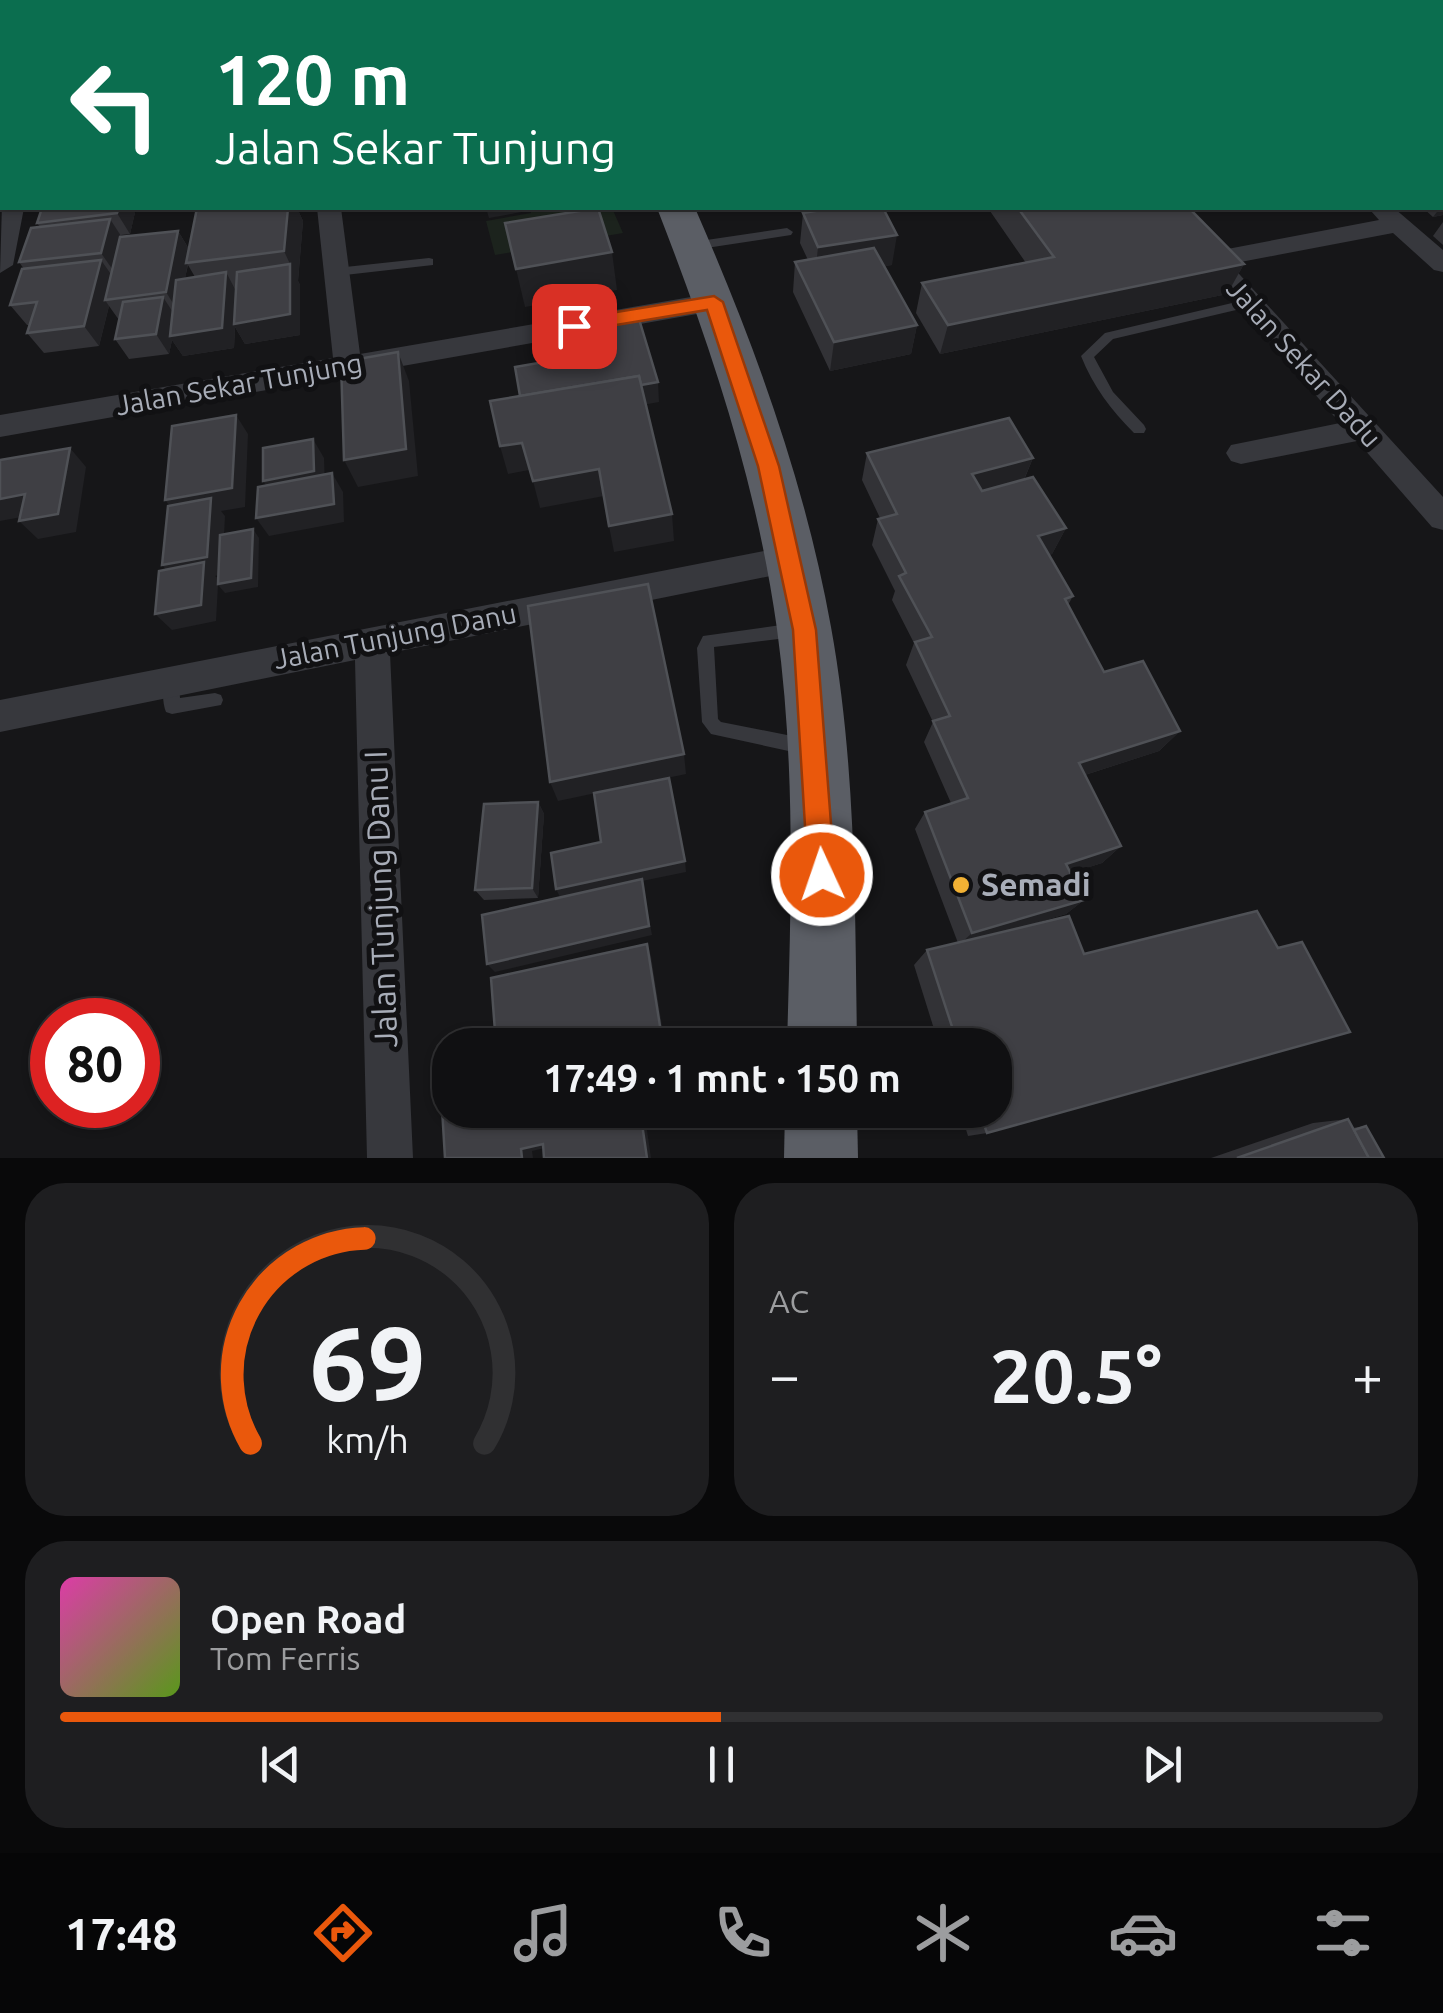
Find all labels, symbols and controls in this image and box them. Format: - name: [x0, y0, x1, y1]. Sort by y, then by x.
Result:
- icon: left: [50, 40, 180, 170]
- text: 120 m: [215, 40, 410, 118]
- text: Jalan Sekar Tunjung: [215, 122, 616, 173]
- street label: Jalan Sekar Dadu: [1221, 273, 1388, 453]
- pin: [532, 284, 617, 369]
- icon: arrive: [547, 299, 602, 354]
- street label: Jalan Sekar Tunjung: [113, 347, 365, 420]
- street label: Jalan Tunjung Danu: [271, 597, 519, 674]
- street label: Jalan Tunjung Danu I: [357, 750, 403, 1048]
- position arrow: [770, 823, 874, 927]
- place label: Semadi: [981, 866, 1091, 902]
- marker: Semadi: [950, 874, 972, 896]
- speed limit sign: 80: [30, 998, 160, 1128]
- text: 17:49 · 1 mnt · 150 m: [543, 1057, 901, 1099]
- text: AC: [769, 1283, 809, 1319]
- text: 69: [308, 1304, 426, 1421]
- text: 20.5°: [990, 1333, 1162, 1417]
- text: −: [769, 1344, 800, 1405]
- text: +: [1352, 1344, 1383, 1405]
- text: km/h: [326, 1420, 408, 1460]
- text: Open Road: [210, 1598, 406, 1640]
- text: Tom Ferris: [210, 1640, 360, 1676]
- icon: previous: [253, 1737, 308, 1792]
- icon: pause: [694, 1737, 749, 1792]
- icon: next: [1135, 1737, 1190, 1792]
- icon: directions: [308, 1898, 378, 1968]
- icon: music: [508, 1898, 578, 1968]
- icon: phone: [708, 1898, 778, 1968]
- icon: climate: [908, 1898, 978, 1968]
- icon: car: [1108, 1898, 1178, 1968]
- icon: filters: [1308, 1898, 1378, 1968]
- text: 17:48: [65, 1908, 178, 1959]

